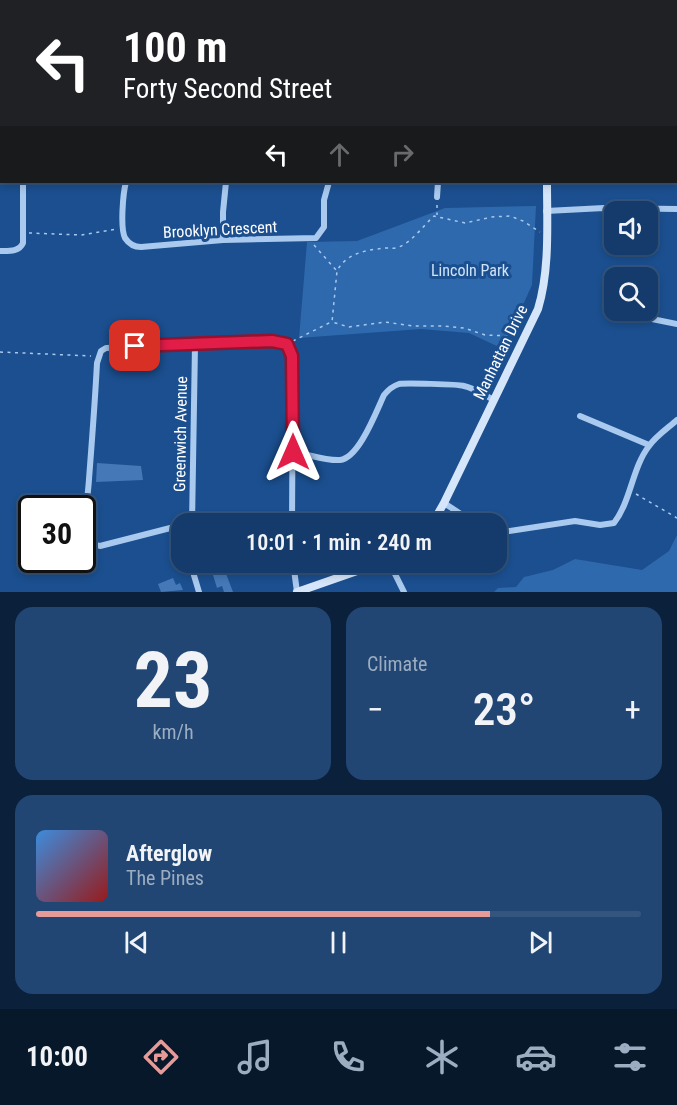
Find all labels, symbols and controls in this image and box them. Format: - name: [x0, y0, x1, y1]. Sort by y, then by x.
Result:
- text: 100 m: [123, 23, 228, 72]
- icon: left: [24, 24, 102, 102]
- text: Forty Second Street: [123, 73, 332, 105]
- icon: left: [260, 138, 293, 171]
- icon: ahead: [323, 138, 356, 171]
- icon: right: [386, 138, 419, 171]
- map controls: [604, 201, 658, 321]
- button: sound: [604, 201, 658, 255]
- street label: Brooklyn Crescent: [162, 217, 278, 242]
- park label: Lincoln Park: [431, 261, 510, 280]
- button: search: [604, 267, 658, 321]
- street label: Manhattan Drive: [469, 302, 532, 403]
- pin: [109, 320, 160, 371]
- icon: arrive: [118, 329, 151, 362]
- street label: Greenwich Avenue: [170, 376, 191, 492]
- position arrow: [261, 420, 325, 484]
- speed limit sign: 30: [18, 495, 96, 573]
- text: 10:01 · 1 min · 240 m: [246, 530, 432, 555]
- text: 23: [134, 635, 212, 726]
- text: Climate: [367, 652, 427, 676]
- text: 23°: [473, 683, 535, 736]
- text: −: [367, 690, 384, 729]
- text: +: [625, 690, 641, 729]
- text: km/h: [152, 720, 194, 744]
- text: Afterglow: [126, 841, 212, 866]
- text: The Pines: [126, 866, 204, 890]
- icon: previous: [120, 926, 153, 959]
- icon: pause: [322, 926, 355, 959]
- icon: next: [524, 926, 557, 959]
- icon: directions: [140, 1036, 182, 1078]
- icon: music: [234, 1036, 276, 1078]
- icon: phone: [327, 1036, 369, 1078]
- icon: climate: [421, 1036, 463, 1078]
- icon: car: [515, 1036, 557, 1078]
- icon: filters: [609, 1036, 651, 1078]
- text: 10:00: [26, 1041, 88, 1073]

